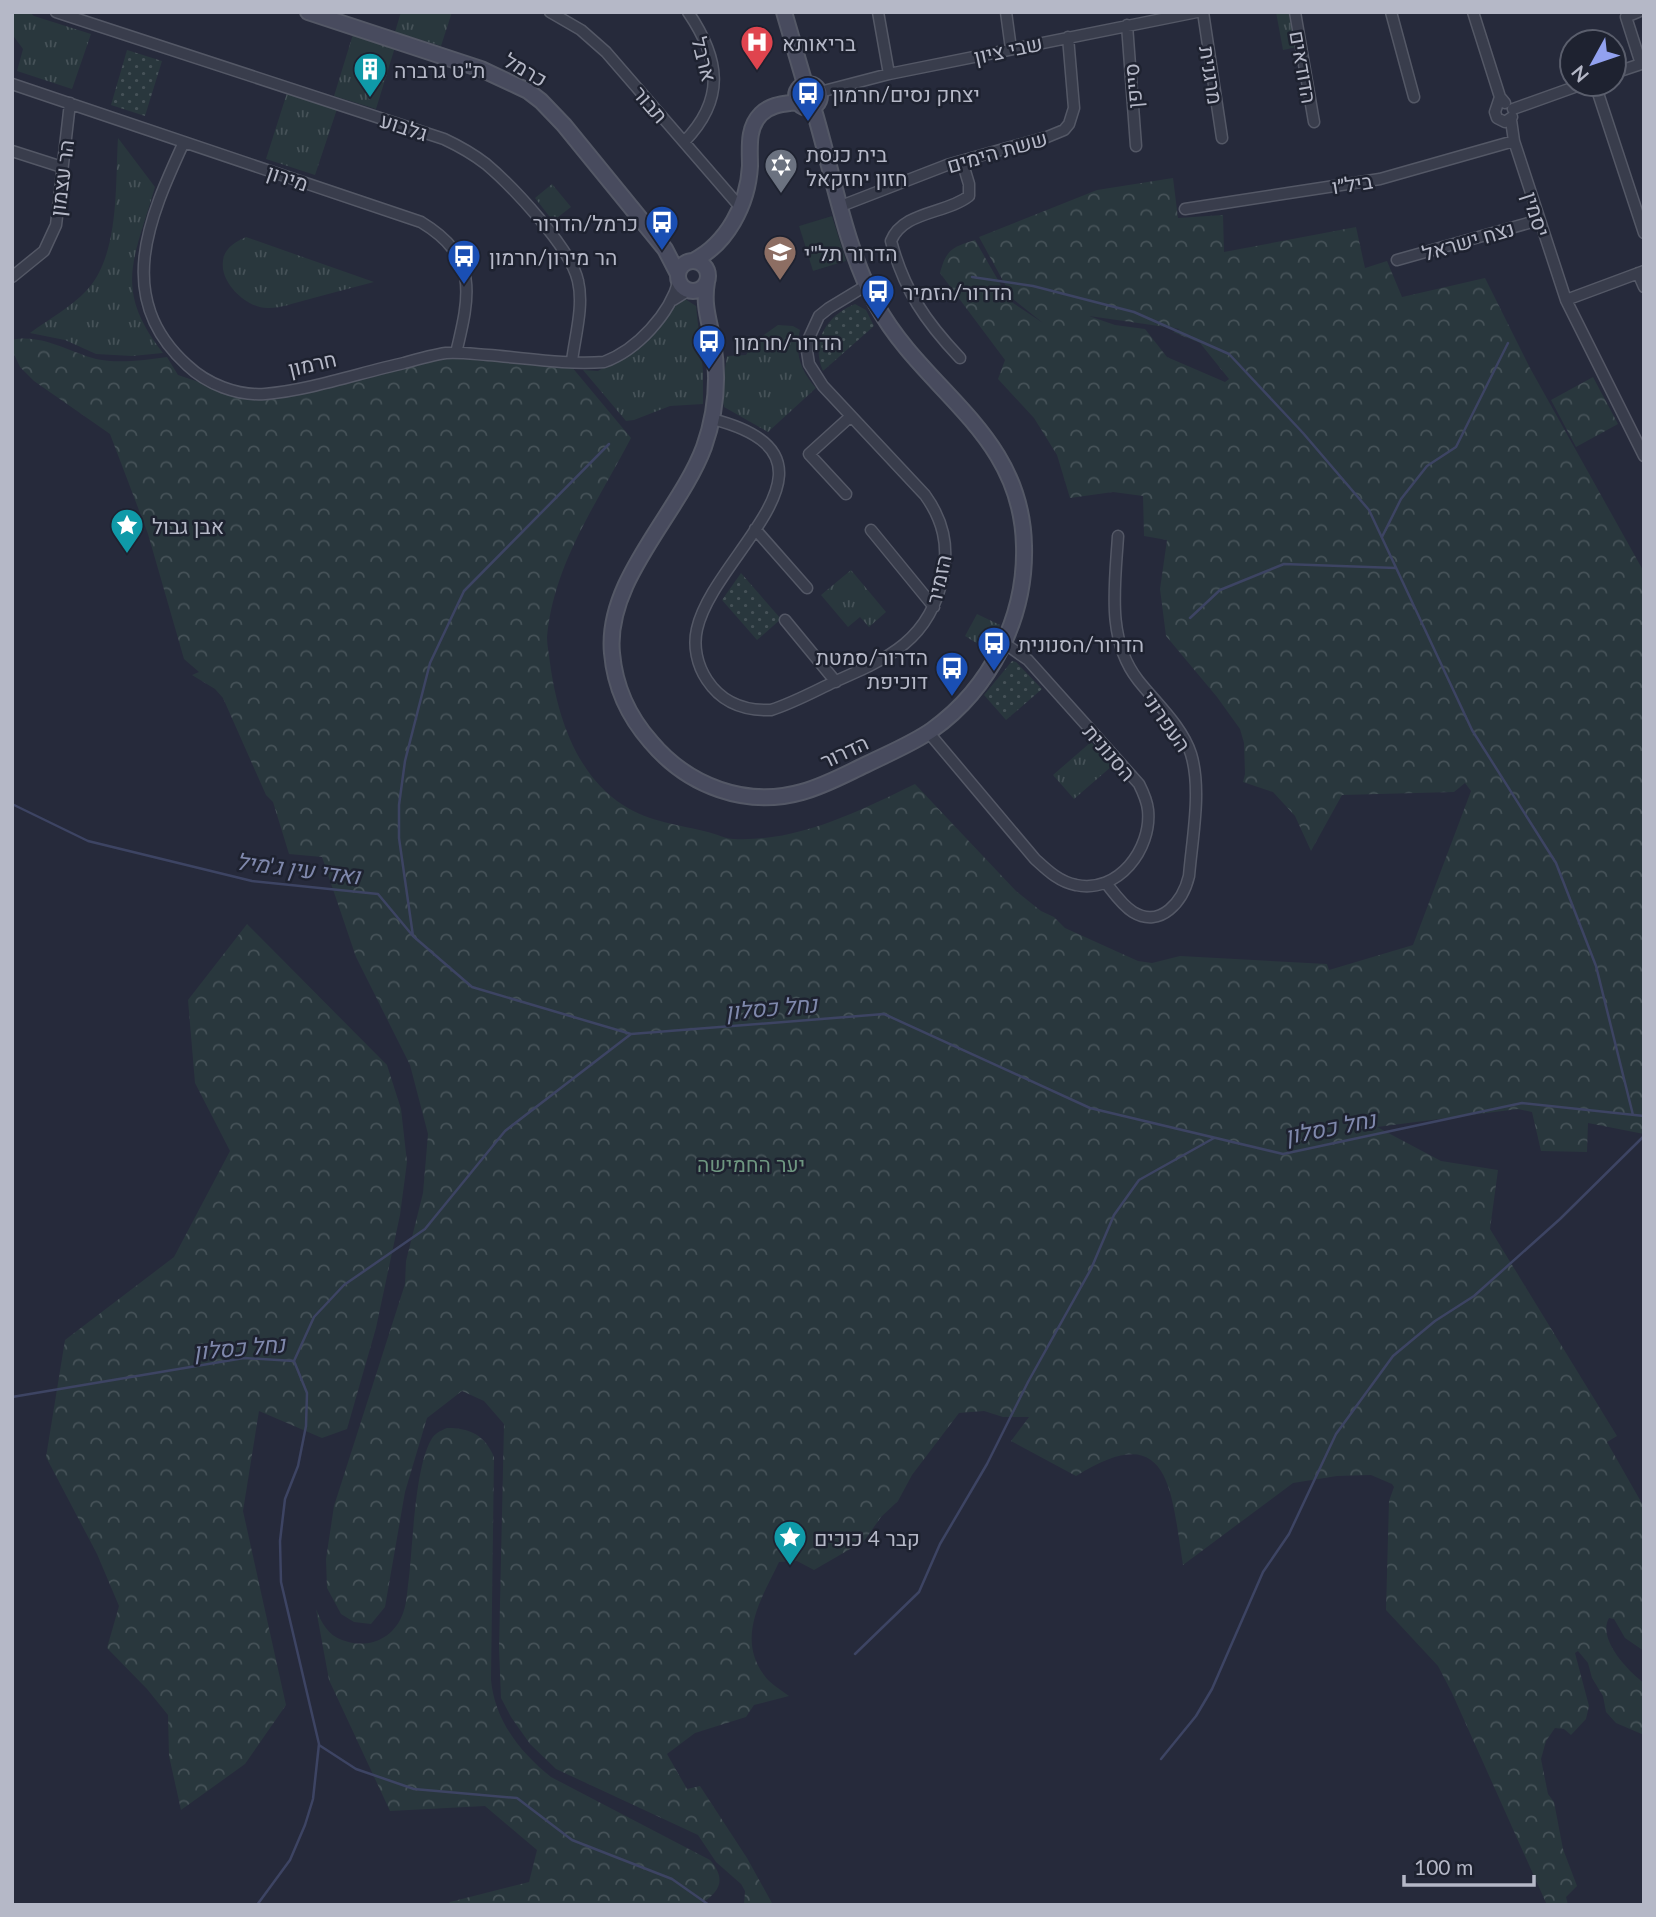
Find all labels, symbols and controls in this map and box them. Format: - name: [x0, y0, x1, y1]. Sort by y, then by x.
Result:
- hospital icon: בריאותא: [738, 23, 776, 72]
- north arrow: [1558, 28, 1628, 98]
- street label: הדודאים: [1285, 29, 1323, 105]
- place label: בריאותא: [782, 30, 856, 55]
- street label: שבי ציון: [971, 30, 1045, 68]
- street label: ארבל: [687, 34, 723, 84]
- street label: מרגנית: [1195, 44, 1229, 106]
- street label: כרמל: [500, 47, 552, 91]
- building icon: ת"ט גרברה: [351, 50, 389, 99]
- place label: ת"ט גרברה: [394, 57, 485, 82]
- text: N: [1566, 61, 1593, 87]
- street label: סייפן: [1118, 62, 1146, 110]
- bus stop icon: יצחק נסים/חרמון: [789, 74, 827, 123]
- street label: תבור: [628, 80, 674, 128]
- place label: יצחק נסים/חרמון: [832, 81, 980, 106]
- street label: גלבוע: [377, 107, 431, 145]
- street label: ששת הימים: [944, 125, 1050, 177]
- street label: הר עצמון: [44, 138, 78, 218]
- place label: בית כנסת חזון יחזקאל: [806, 141, 908, 190]
- synagogue icon: בית כנסת חזון יחזקאל: [762, 146, 800, 195]
- street label: מירון: [264, 158, 312, 196]
- street label: ביל״ו: [1330, 167, 1374, 199]
- street label: יסמין: [1518, 189, 1556, 239]
- bus stop icon: כרמל/הדרור: [643, 203, 681, 252]
- place label: כרמל/הדרור: [533, 210, 638, 235]
- street label: נצח ישראל: [1419, 215, 1517, 265]
- school or university icon: הדרור תל"י: [761, 233, 799, 282]
- bus stop icon: הר מירון/חרמון: [445, 237, 483, 286]
- place label: הדרור תל"י: [804, 240, 898, 265]
- place label: הר מירון/חרמון: [489, 244, 617, 269]
- bus stop icon: הדרור/הזמיר: [859, 272, 897, 321]
- place label: הדרור/הזמיר: [903, 279, 1012, 304]
- bus stop icon: הדרור/חרמון: [690, 322, 728, 371]
- place label: הדרור/חרמון: [734, 329, 842, 354]
- street label: חרמון: [286, 345, 338, 381]
- place icon: אבן גבול: [108, 506, 146, 555]
- place label: אבן גבול: [152, 513, 224, 538]
- street label: הזמיר: [920, 552, 956, 606]
- bus stop icon: הדרור/הסנונית: [975, 624, 1013, 673]
- place label: הדרור/הסנונית: [1018, 631, 1144, 656]
- place label: הדרור/סמטת דוכיפת: [816, 644, 928, 693]
- bus stop icon: הדרור/סמטת דוכיפת: [933, 649, 971, 698]
- street label: העפרוני: [1137, 686, 1197, 756]
- street label: הסנונית: [1079, 719, 1141, 785]
- street label: הדרור: [816, 729, 872, 773]
- water label: ואדי עין ג'מיל: [234, 846, 364, 890]
- water label: נחל כסלון: [724, 989, 820, 1025]
- water label: נחל כסלון: [1282, 1104, 1379, 1149]
- park label: יער החמישה: [697, 1151, 805, 1176]
- water label: נחל כסלון: [192, 1329, 288, 1365]
- place icon: קבר 4 כוכים: [771, 1518, 809, 1567]
- place label: קבר 4 כוכים: [814, 1525, 920, 1550]
- scale bar: [1404, 1843, 1534, 1887]
- text: 100 m: [1414, 1854, 1473, 1879]

